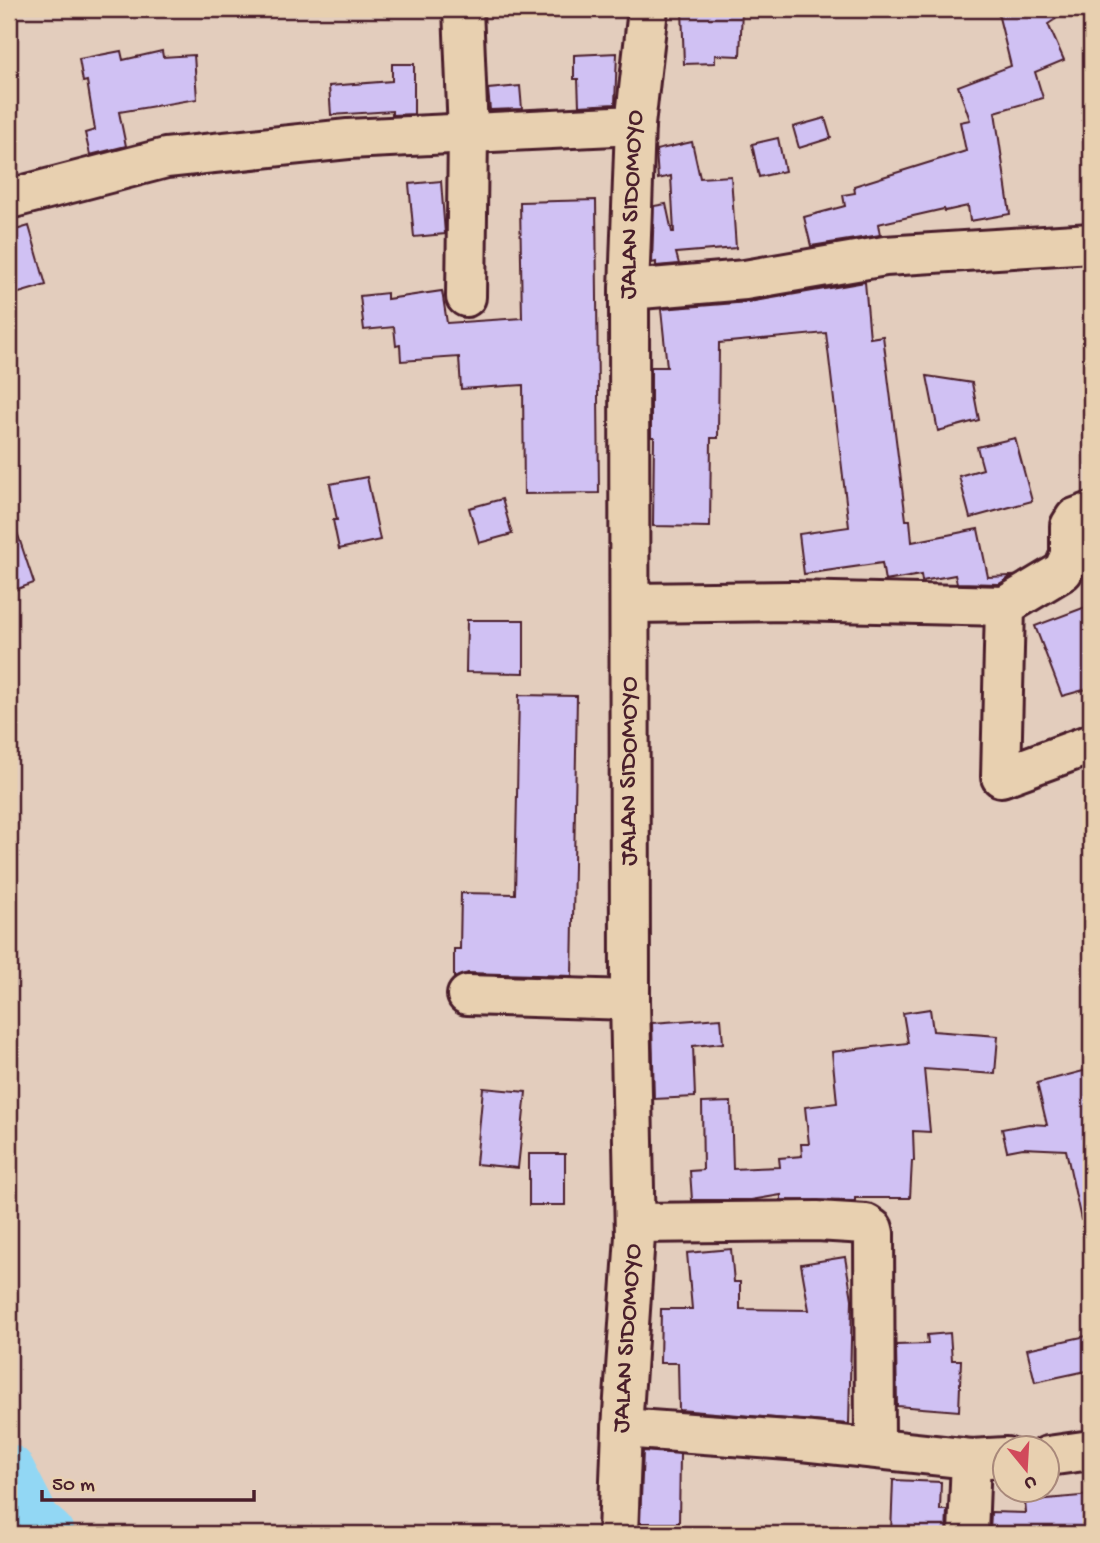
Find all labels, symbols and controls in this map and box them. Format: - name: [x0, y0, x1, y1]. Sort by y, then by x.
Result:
- street label: JALAN SIDOMOYO: [613, 108, 652, 299]
- street label: JALAN SIDOMOYO: [615, 676, 646, 866]
- street label: JALAN SIDOMOYO: [606, 1242, 650, 1434]
- north arrow: [992, 1434, 1062, 1504]
- scale bar: [42, 1459, 254, 1503]
- text: U: [1021, 1469, 1039, 1494]
- text: 50 m: [52, 1474, 95, 1499]

